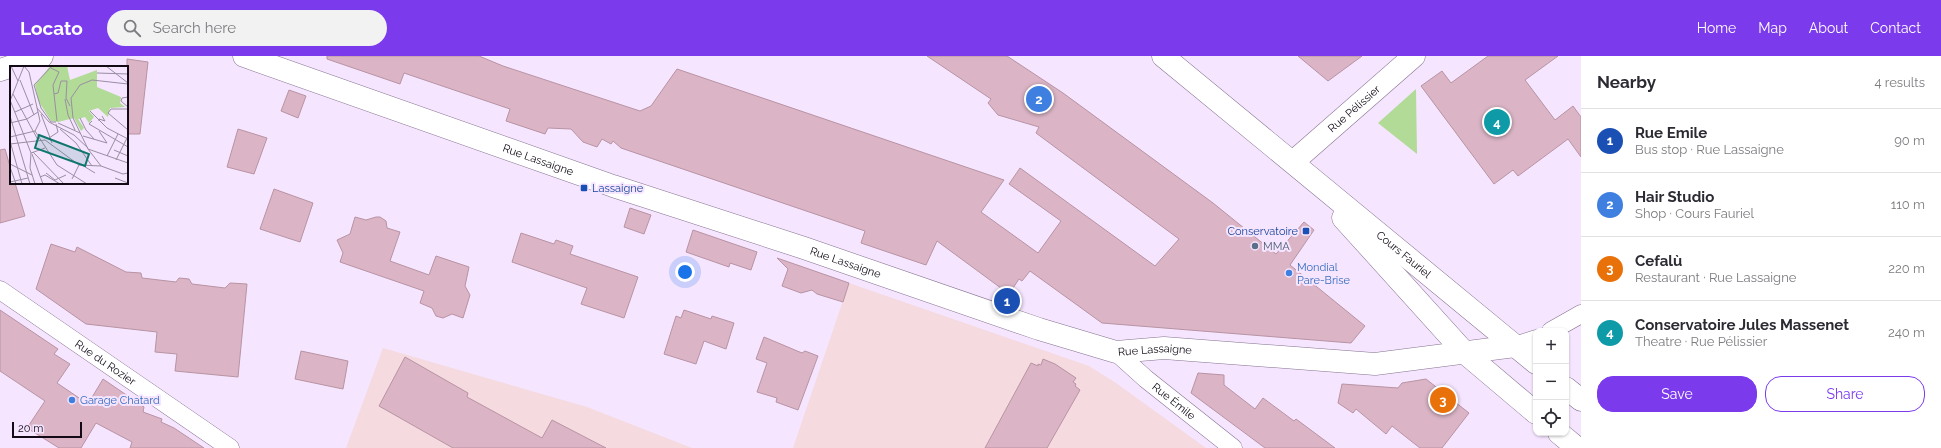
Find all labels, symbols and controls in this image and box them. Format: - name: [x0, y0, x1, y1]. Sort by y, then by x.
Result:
- search box: [107, 10, 387, 46]
- text: Locato: [20, 17, 83, 39]
- icon: search: [121, 17, 143, 39]
- text: Search here: [153, 19, 236, 37]
- text: Home: [1697, 20, 1736, 36]
- text: Map: [1758, 20, 1787, 36]
- text: About: [1809, 20, 1848, 36]
- text: Contact: [1870, 20, 1921, 36]
- inset map: [10, 66, 128, 184]
- text: Nearby: [1597, 72, 1656, 92]
- text: 4 results: [1874, 75, 1925, 90]
- street label: Rue Pélissier: [1325, 82, 1383, 135]
- pin: 2: [1026, 84, 1052, 114]
- pin: 4: [1484, 107, 1510, 137]
- text: Rue Emile: [1635, 124, 1707, 142]
- text: 1: [1607, 133, 1613, 148]
- text: 90 m: [1894, 133, 1925, 148]
- street label: Rue Lassaigne: [501, 141, 576, 178]
- text: Bus stop · Rue Lassaigne: [1635, 142, 1784, 157]
- place label: Lassaigne: [592, 182, 644, 195]
- marker: Lassaigne: [579, 183, 589, 193]
- text: Hair Studio: [1635, 188, 1714, 206]
- text: 2: [1606, 197, 1614, 212]
- text: 110 m: [1891, 197, 1925, 212]
- text: Shop · Cours Fauriel: [1635, 206, 1754, 221]
- place label: Conservatoire: [1228, 225, 1299, 238]
- marker: Conservatoire: [1301, 226, 1311, 236]
- street label: Cours Fauriel: [1374, 228, 1434, 280]
- place label: MMA: [1263, 240, 1290, 253]
- marker: MMA: [1250, 241, 1260, 251]
- street label: Rue Lassaigne: [808, 244, 883, 281]
- text: Cefalù: [1635, 252, 1682, 270]
- place label: Mondial Pare-Brise: [1297, 261, 1350, 287]
- text: 3: [1606, 261, 1614, 276]
- text: 220 m: [1888, 261, 1925, 276]
- your location: [675, 262, 695, 282]
- marker: Mondial Pare-Brise: [1284, 268, 1294, 278]
- text: Restaurant · Rue Lassaigne: [1635, 270, 1796, 285]
- pin: 1: [994, 286, 1020, 316]
- text: Conservatoire Jules Massenet: [1635, 316, 1849, 334]
- text: 4: [1606, 325, 1614, 340]
- text: 240 m: [1888, 325, 1925, 340]
- map controls: [1533, 328, 1569, 436]
- button: +: [1533, 328, 1569, 364]
- text: Theatre · Rue Pélissier: [1635, 334, 1767, 349]
- street label: Rue du Rozier: [73, 337, 138, 388]
- street label: Rue Lassaigne: [1117, 342, 1193, 358]
- button: −: [1533, 364, 1569, 400]
- button: Save: [1597, 376, 1757, 412]
- button: Share: [1765, 376, 1925, 412]
- street label: Rue Émile: [1150, 380, 1199, 423]
- pin: 3: [1430, 385, 1456, 415]
- place label: Garage Chatard: [80, 394, 160, 407]
- marker: Garage Chatard: [67, 395, 77, 405]
- button: locate: [1533, 400, 1569, 436]
- scale bar: [12, 420, 82, 439]
- text: 20 m: [18, 422, 43, 435]

